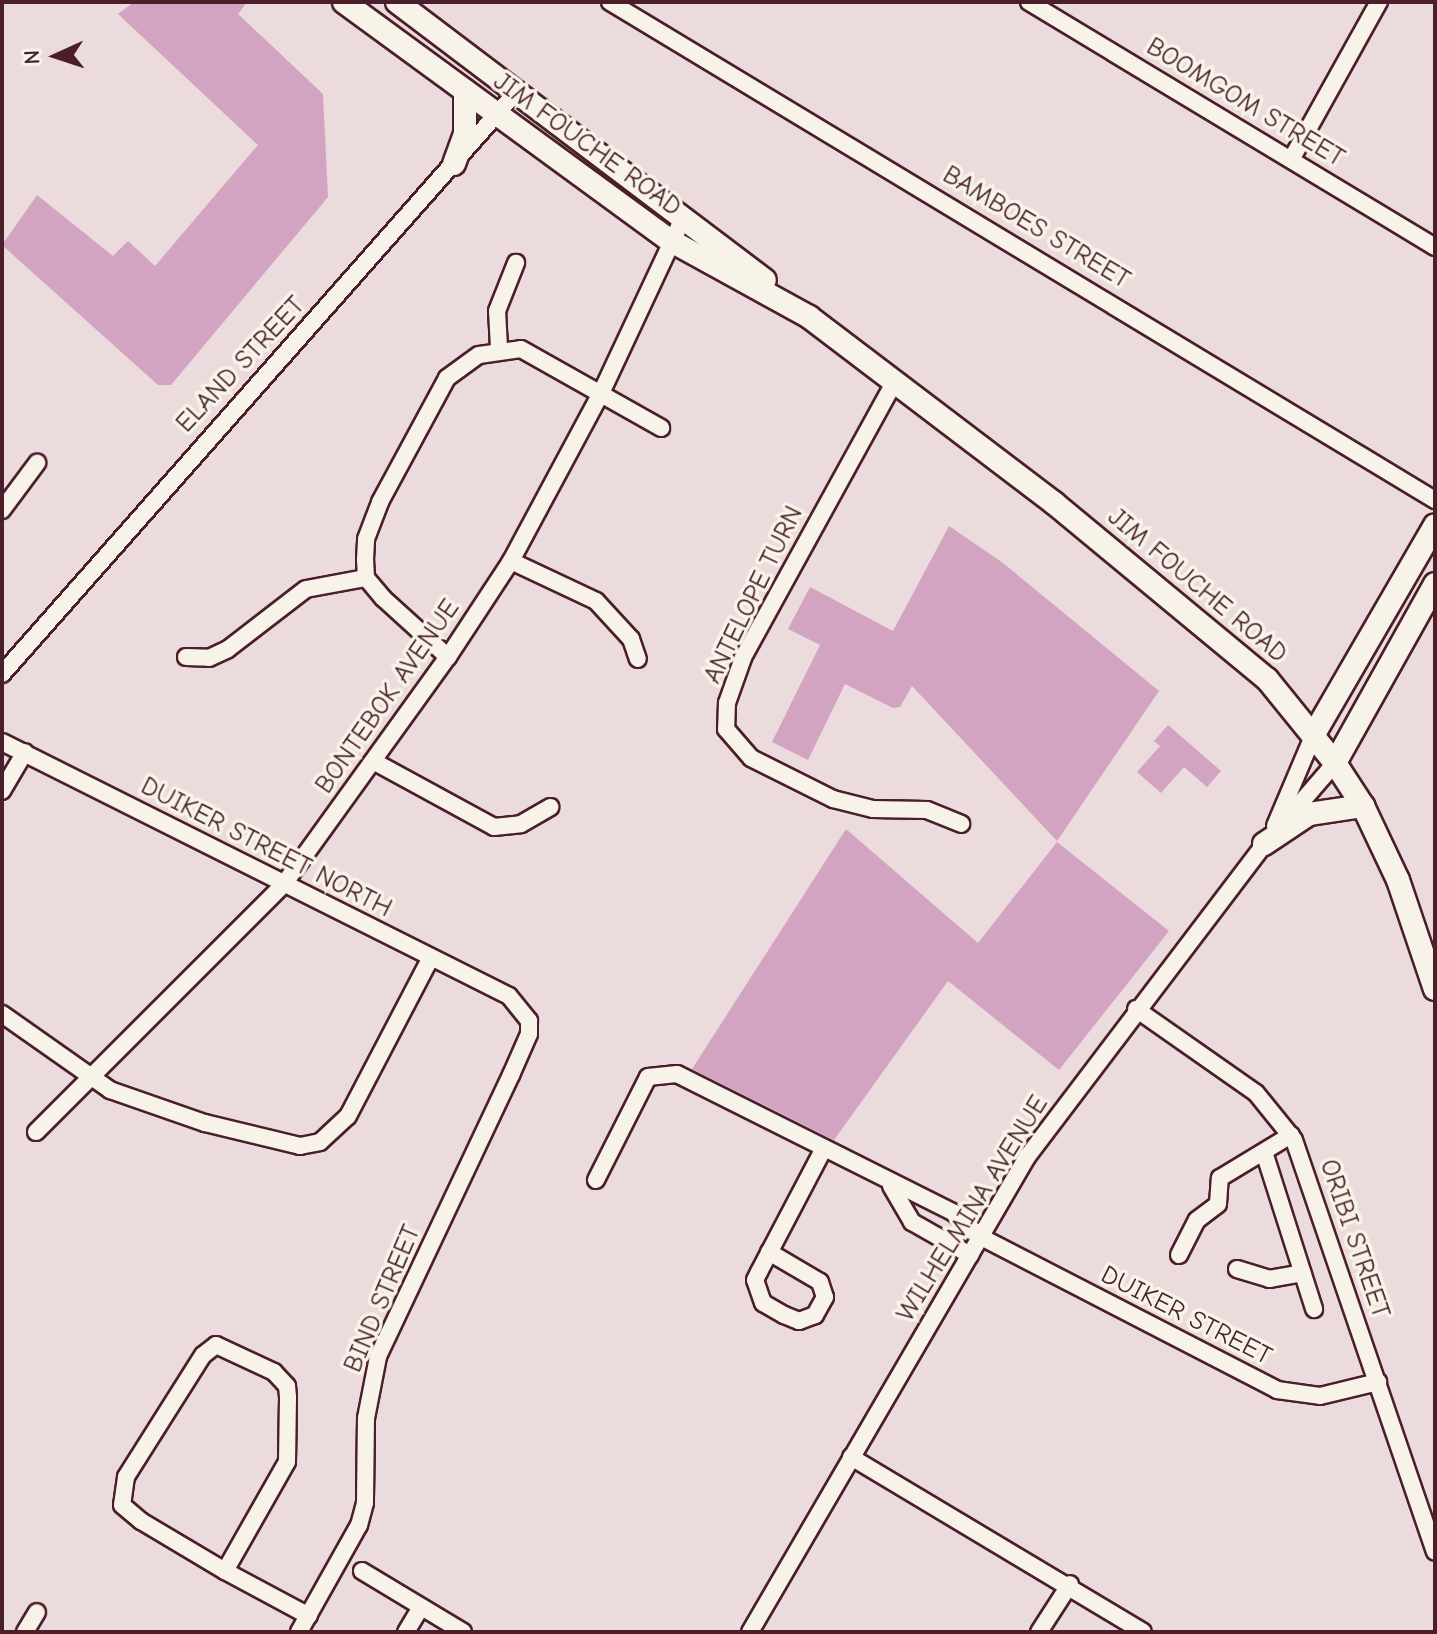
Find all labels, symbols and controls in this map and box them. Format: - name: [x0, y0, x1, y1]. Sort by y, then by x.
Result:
- north arrow: [16, 16, 96, 96]
- street label: BOOMGOM STREET: [1140, 32, 1350, 174]
- text: N: [19, 49, 45, 65]
- street label: JIM FOUCHE ROAD: [487, 66, 687, 224]
- street label: BAMBOES STREET: [937, 160, 1135, 296]
- street label: ELAND STREET: [170, 291, 312, 439]
- street label: ANTELOPE TURN: [698, 501, 810, 689]
- street label: JIM FOUCHE ROAD: [1101, 502, 1293, 670]
- street label: BONTEBOK AVENUE: [309, 594, 467, 800]
- street label: DUIKER STREET NORTH: [135, 771, 397, 925]
- street label: WILHELMINA AVENUE: [891, 1090, 1055, 1328]
- street label: ORIBI STREET: [1312, 1156, 1396, 1322]
- street label: BIND STREET: [338, 1221, 428, 1377]
- street label: DUIKER STREET: [1095, 1260, 1277, 1372]

